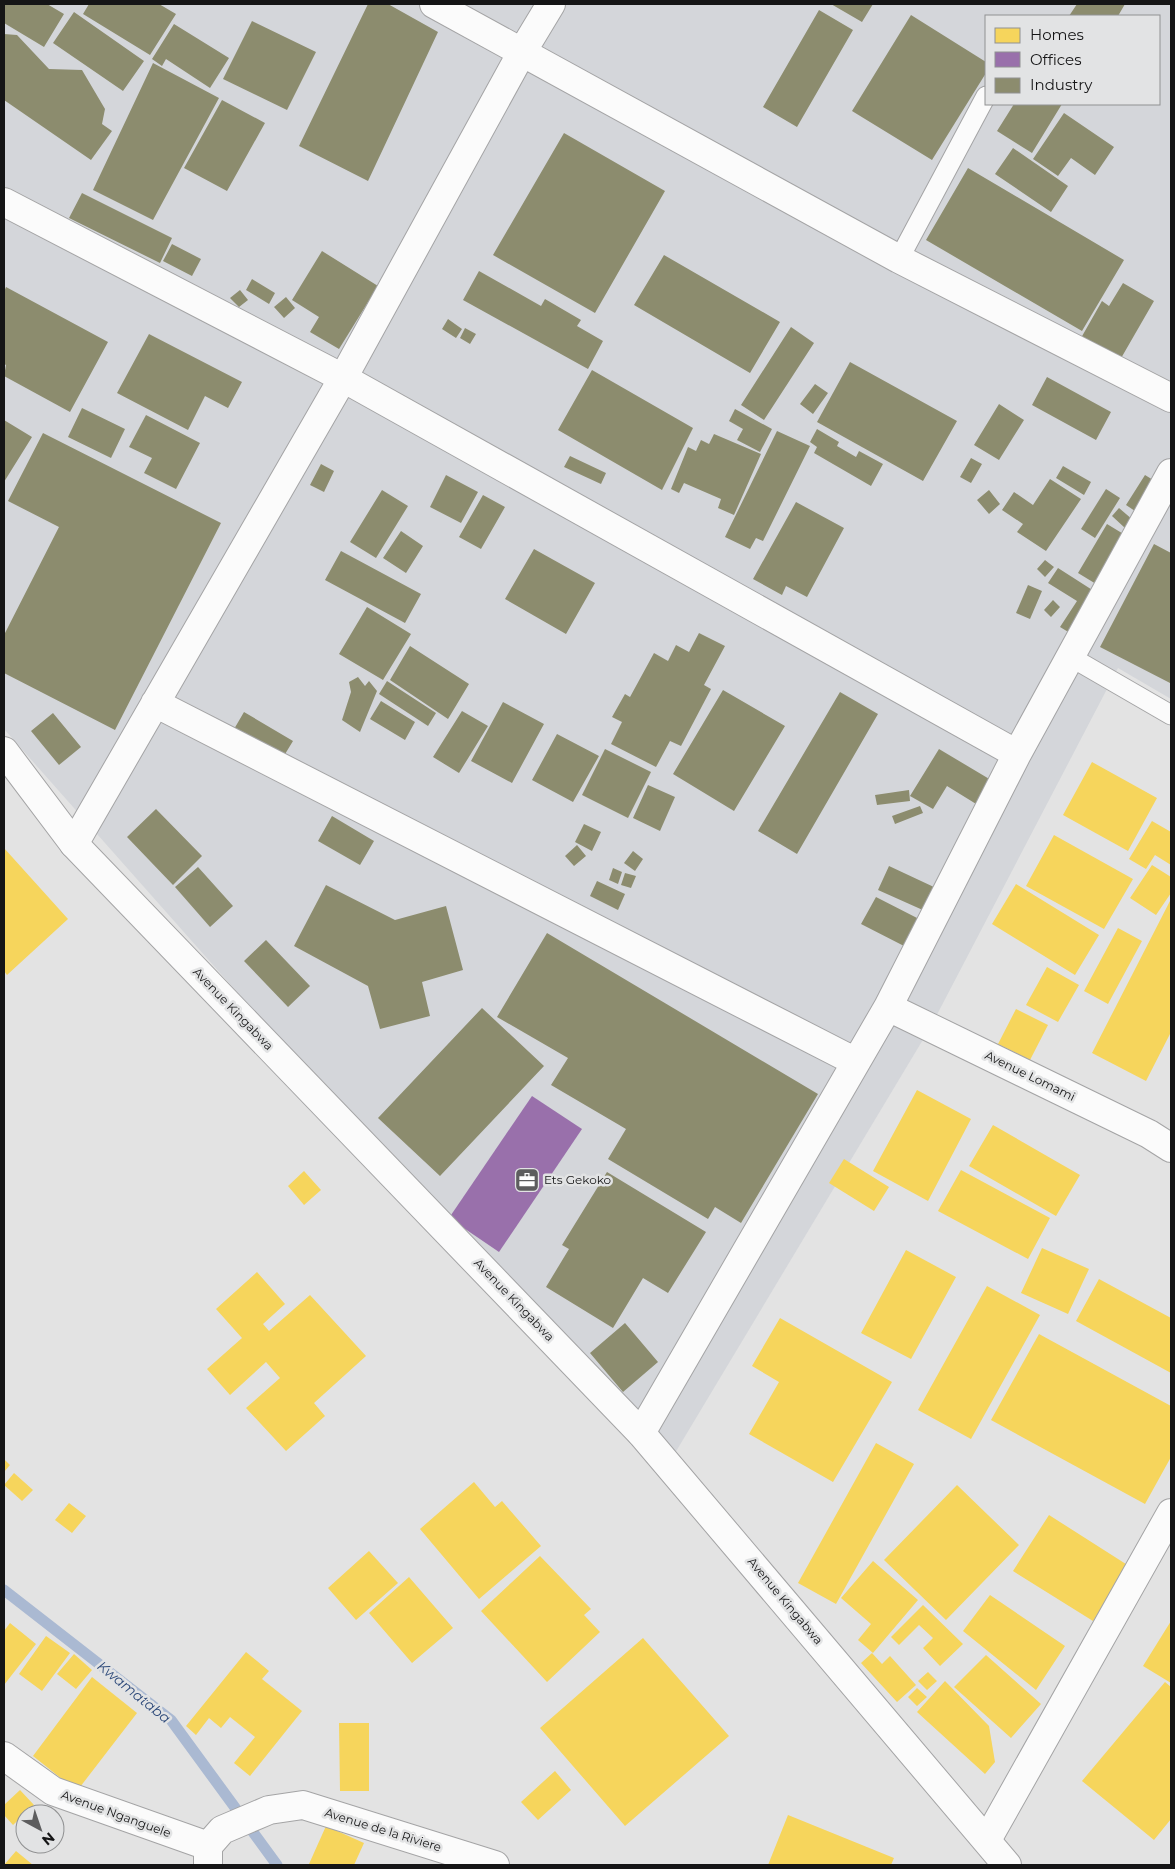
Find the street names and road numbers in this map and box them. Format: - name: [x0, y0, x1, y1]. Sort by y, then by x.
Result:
- street label: Avenue Kingabwa: [190, 964, 277, 1053]
- street label: Avenue Lomami: [983, 1047, 1078, 1104]
- street label: Avenue Kingabwa: [471, 1255, 558, 1344]
- street label: Avenue Kingabwa: [745, 1554, 826, 1647]
- street label: Avenue Nganguele: [59, 1787, 173, 1840]
- street label: Avenue de la Riviere: [323, 1805, 443, 1854]

